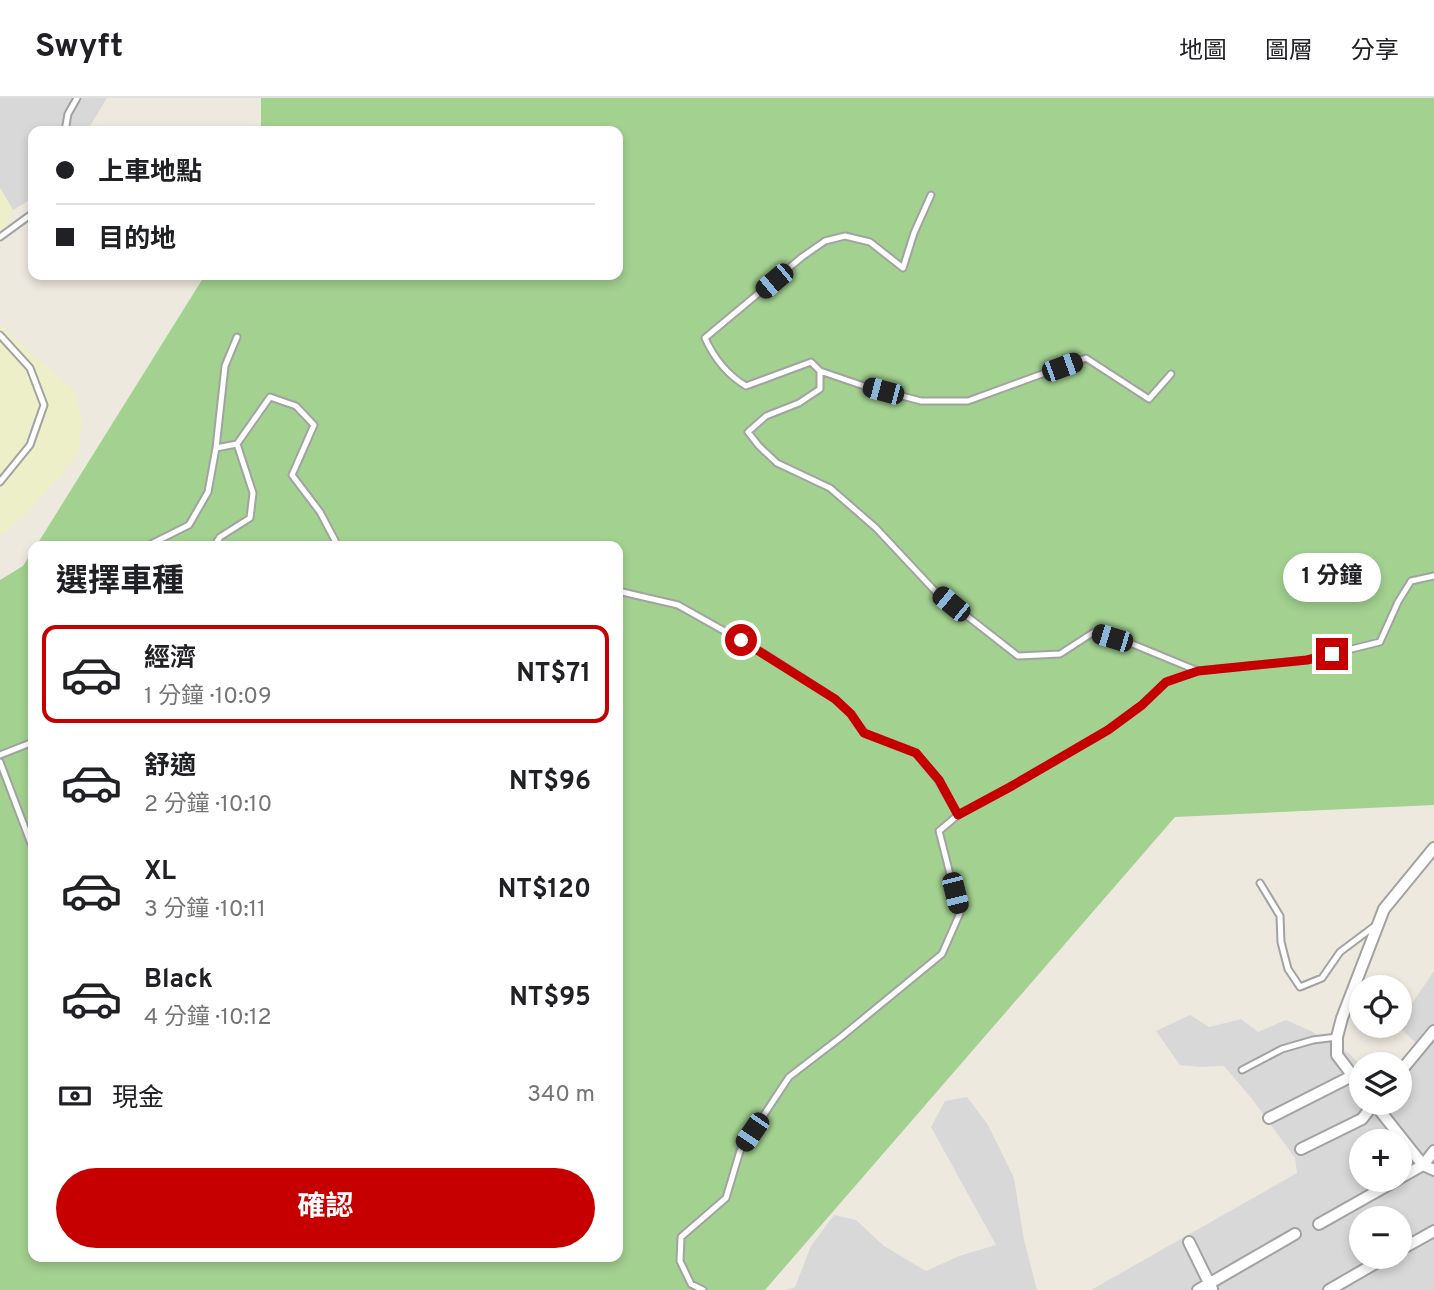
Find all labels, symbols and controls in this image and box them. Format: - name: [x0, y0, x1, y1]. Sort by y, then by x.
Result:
- text: Swyft: [35, 27, 123, 69]
- text: 地圖: [1179, 37, 1227, 67]
- text: 圖層: [1265, 37, 1313, 67]
- text: 分享: [1351, 37, 1399, 67]
- text: 上車地點: [98, 157, 202, 190]
- text: 目的地: [98, 224, 176, 257]
- car: [752, 259, 797, 303]
- car: [1039, 350, 1086, 384]
- car: [860, 375, 907, 407]
- callout: 1 分鐘: [1283, 552, 1381, 602]
- text: 選擇車種: [56, 563, 184, 603]
- text: 1 分鐘: [1302, 563, 1362, 592]
- car: [929, 583, 974, 625]
- car: [1089, 622, 1136, 654]
- route start: [725, 624, 757, 656]
- route end: [1316, 638, 1348, 670]
- icon: car: [60, 643, 123, 706]
- text: 經濟: [144, 643, 196, 676]
- text: NT$71: [516, 658, 591, 691]
- text: 1 分鐘 · 10:09: [144, 683, 272, 712]
- icon: car: [60, 751, 123, 814]
- text: 舒適: [144, 751, 196, 784]
- text: NT$96: [509, 766, 591, 799]
- text: 2 分鐘 · 10:10: [144, 791, 272, 820]
- text: XL: [144, 856, 176, 889]
- icon: car: [60, 859, 123, 922]
- car: [940, 870, 971, 916]
- text: NT$120: [498, 874, 591, 907]
- text: 3 分鐘 · 10:11: [144, 896, 266, 925]
- text: Black: [144, 964, 213, 997]
- icon: car: [60, 967, 123, 1030]
- map controls: [1349, 975, 1412, 1269]
- button: locate: [1349, 975, 1412, 1038]
- text: NT$95: [509, 982, 591, 1015]
- text: 4 分鐘 · 10:12: [144, 1004, 272, 1033]
- button: layers: [1349, 1052, 1412, 1115]
- icon: cash: [56, 1077, 94, 1115]
- text: 340 m: [527, 1081, 595, 1110]
- text: 現金: [112, 1083, 164, 1116]
- car: [732, 1109, 773, 1155]
- button: +: [1349, 1129, 1412, 1192]
- button: 確認: [56, 1168, 595, 1248]
- button: −: [1349, 1206, 1412, 1269]

